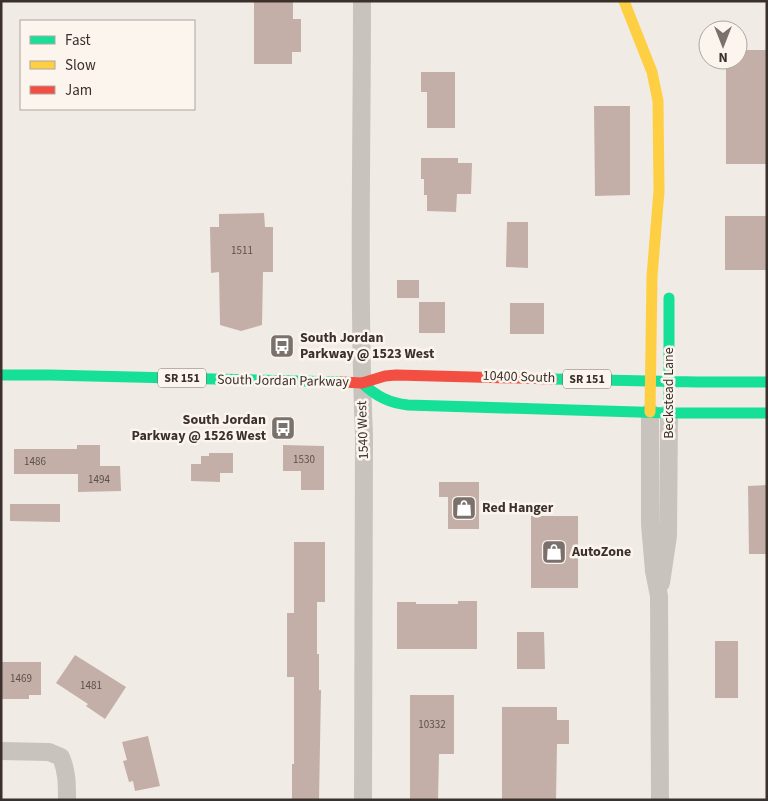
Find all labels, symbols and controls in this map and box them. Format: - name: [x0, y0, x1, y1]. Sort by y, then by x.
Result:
- legend: [20, 20, 195, 110]
- north arrow: [698, 20, 748, 70]
- text: Fast: [65, 30, 91, 51]
- text: N: [718, 47, 728, 67]
- text: Slow: [65, 55, 96, 76]
- text: Jam: [65, 80, 92, 101]
- house number: 1511: [231, 243, 253, 258]
- place label: South Jordan Parkway @ 1523 West: [300, 328, 435, 364]
- bus stop icon: South Jordan Parkway @ 1523 West: [269, 333, 295, 359]
- street label: Beckstead Lane: [659, 347, 679, 439]
- street label: 10400 South: [482, 366, 556, 388]
- road number: SR 151: [158, 368, 206, 388]
- road number: SR 151: [563, 369, 611, 388]
- street label: South Jordan Parkway: [217, 370, 350, 392]
- street label: 1540 West: [352, 400, 374, 460]
- place label: South Jordan Parkway @ 1526 West: [132, 410, 267, 446]
- bus stop icon: South Jordan Parkway @ 1526 West: [270, 415, 296, 441]
- house number: 1530: [293, 452, 315, 467]
- house number: 1486: [24, 454, 46, 469]
- house number: 1494: [88, 472, 110, 487]
- shop icon: Red Hanger: [451, 495, 477, 521]
- place label: Red Hanger: [482, 498, 554, 518]
- shop icon: AutoZone: [541, 539, 567, 565]
- place label: AutoZone: [571, 542, 631, 562]
- house number: 1469: [10, 671, 32, 686]
- house number: 1481: [80, 678, 102, 693]
- house number: 10332: [418, 717, 446, 732]

